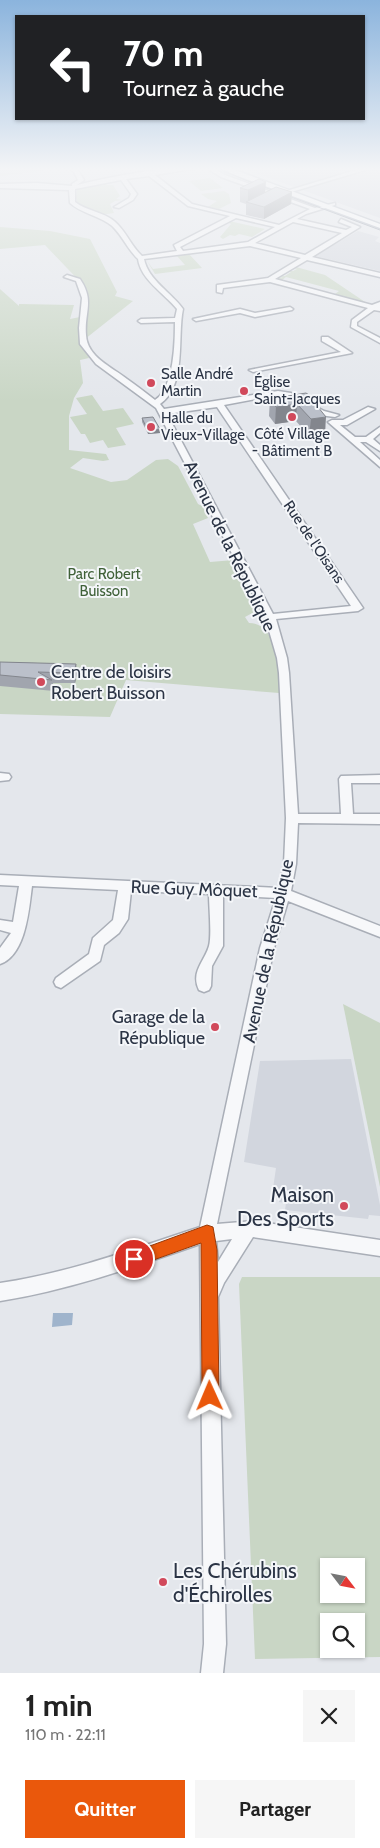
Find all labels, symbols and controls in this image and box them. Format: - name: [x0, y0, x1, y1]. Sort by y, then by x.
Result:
- text: 70 m: [123, 32, 204, 75]
- icon: left: [40, 35, 105, 100]
- text: Tournez à gauche: [123, 75, 284, 102]
- place label: Salle André Martin: [161, 365, 234, 400]
- place label: Église Saint-Jacques: [254, 372, 341, 408]
- marker: Salle André Martin: [145, 377, 157, 389]
- marker: Église Saint-Jacques: [238, 385, 250, 397]
- place label: Halle du Vieux-Village: [161, 409, 245, 444]
- marker: Côté Village - Bâtiment B: [286, 411, 298, 423]
- marker: Halle du Vieux-Village: [145, 421, 157, 433]
- place label: Côté Village - Bâtiment B: [252, 425, 332, 460]
- street label: Avenue de la République: [179, 457, 281, 635]
- street label: Rue de l'Oisans: [280, 497, 348, 587]
- park label: Parc Robert Buisson: [67, 565, 141, 600]
- place label: Centre de loisirs Robert Buisson: [51, 661, 171, 704]
- marker: Centre de loisirs Robert Buisson: [35, 676, 47, 688]
- street label: Avenue de la République: [238, 857, 298, 1045]
- street label: Rue Guy Môquet: [130, 876, 258, 902]
- place label: Garage de la République: [112, 1006, 205, 1049]
- marker: Garage de la République: [209, 1021, 221, 1033]
- place label: Maison Des Sports: [237, 1182, 334, 1231]
- marker: Maison Des Sports: [338, 1200, 350, 1212]
- pin: [113, 1238, 155, 1280]
- icon: arrive: [120, 1245, 148, 1273]
- position arrow: [183, 1369, 235, 1421]
- place label: Les Chérubins d'Échirolles: [173, 1558, 297, 1607]
- north arrow: [320, 1558, 365, 1602]
- map controls: [320, 1558, 365, 1658]
- marker: Les Chérubins d'Échirolles: [157, 1576, 169, 1588]
- button: search: [320, 1613, 365, 1658]
- text: 1 min: [25, 1687, 93, 1724]
- button: close: [303, 1690, 355, 1742]
- text: 110 m · 22:11: [25, 1725, 106, 1744]
- button: Quitter: [25, 1780, 185, 1838]
- button: Partager: [195, 1780, 355, 1838]

